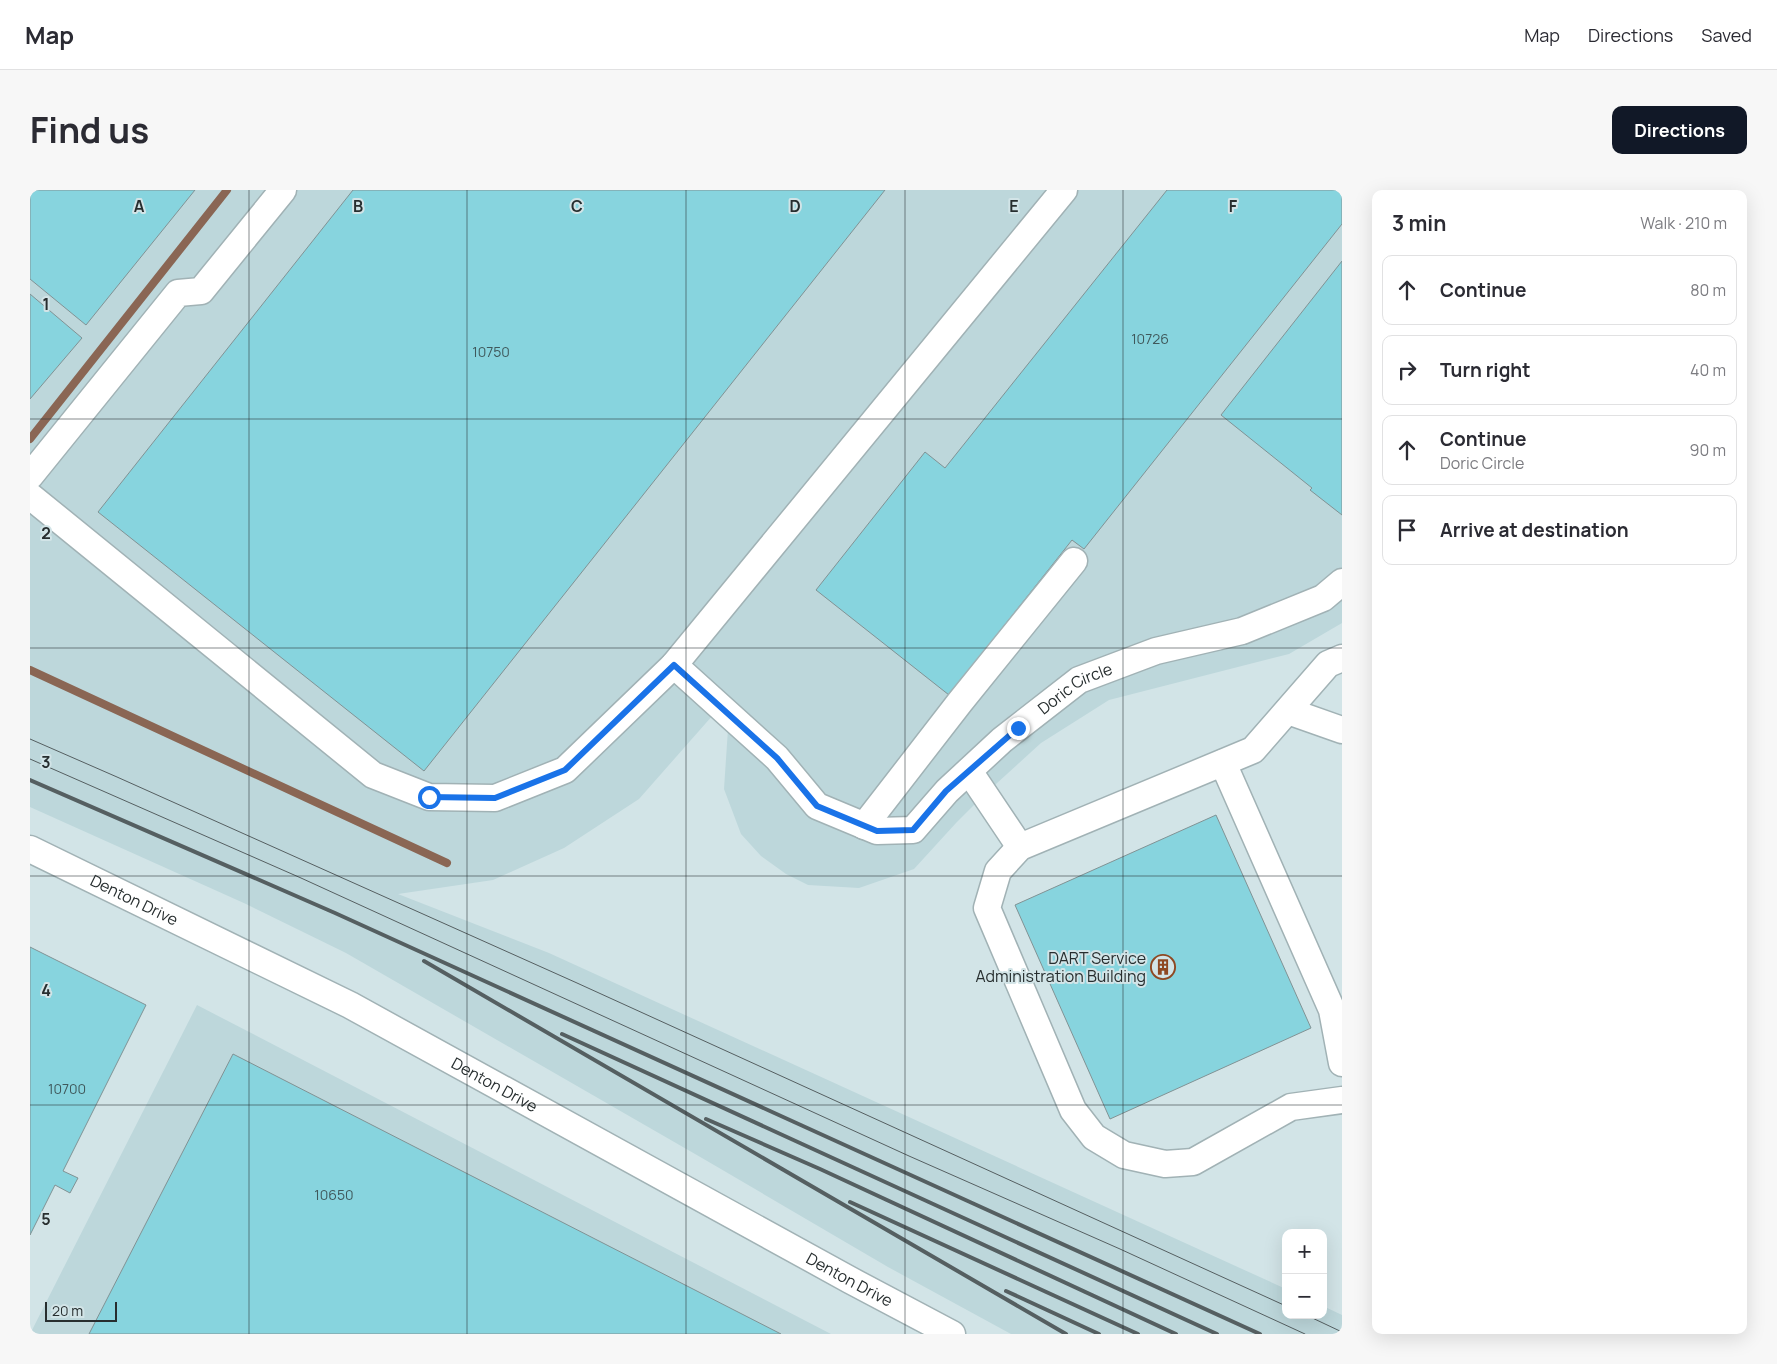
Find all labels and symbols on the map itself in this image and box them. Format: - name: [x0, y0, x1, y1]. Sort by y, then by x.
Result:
- text: A: [134, 195, 145, 217]
- text: B: [353, 195, 363, 217]
- text: C: [571, 195, 583, 217]
- text: D: [789, 195, 801, 217]
- text: E: [1009, 195, 1019, 217]
- text: F: [1229, 195, 1238, 217]
- text: 1: [42, 293, 50, 315]
- house number: 10726: [1131, 329, 1169, 348]
- house number: 10750: [472, 342, 510, 361]
- text: 2: [41, 522, 51, 544]
- street label: Doric Circle: [1033, 658, 1115, 719]
- route end: [1007, 717, 1030, 740]
- text: 3: [41, 751, 51, 773]
- route start: [418, 786, 441, 809]
- street label: Denton Drive: [87, 869, 182, 931]
- place label: DART Service Administration Building: [975, 947, 1146, 987]
- building icon: DART Service Administration Building: [1150, 954, 1176, 980]
- text: 4: [41, 979, 51, 1001]
- street label: Denton Drive: [448, 1052, 542, 1117]
- house number: 10700: [48, 1079, 86, 1098]
- house number: 10650: [314, 1185, 354, 1204]
- text: 5: [41, 1208, 51, 1230]
- street label: Denton Drive: [802, 1247, 897, 1312]
- scale bar: [45, 1299, 118, 1322]

